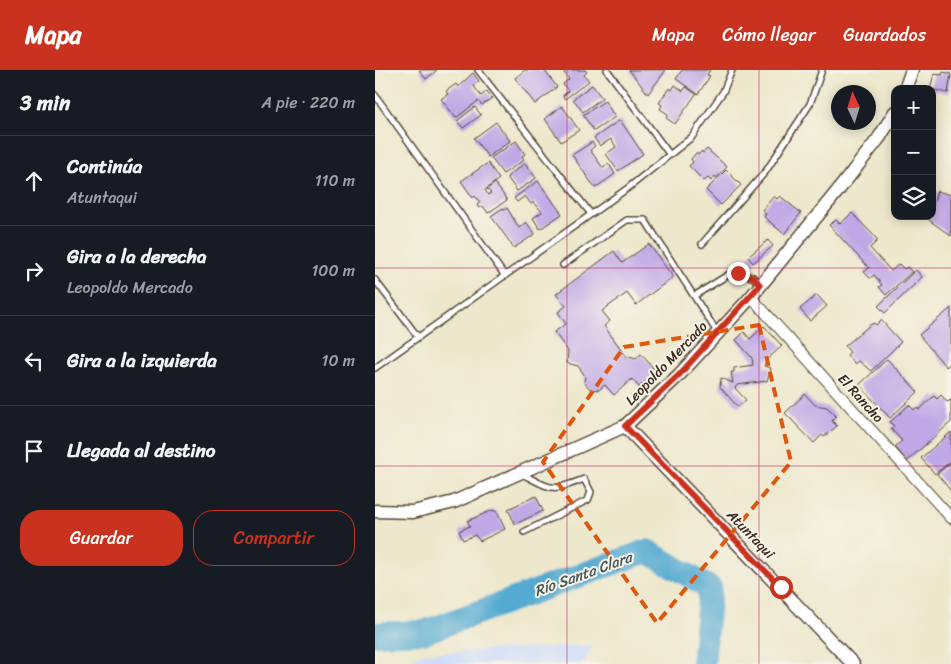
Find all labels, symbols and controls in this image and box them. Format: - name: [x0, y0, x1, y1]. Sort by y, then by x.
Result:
- text: Mapa: [25, 14, 81, 56]
- text: Mapa: [652, 19, 694, 51]
- text: Cómo llegar: [722, 19, 815, 51]
- text: Guardados: [843, 19, 926, 51]
- text: 3 min: [20, 84, 70, 122]
- north arrow: [831, 85, 876, 130]
- map controls: [891, 85, 936, 220]
- button: +: [891, 85, 936, 130]
- text: A pie · 220 m: [262, 88, 355, 117]
- button: −: [891, 130, 936, 175]
- text: Continúa: [67, 150, 142, 183]
- text: 110 m: [315, 166, 355, 195]
- icon: ahead: [20, 167, 48, 195]
- button: layers: [891, 175, 936, 220]
- text: Atuntaqui: [67, 183, 137, 212]
- text: Gira a la derecha: [67, 240, 206, 273]
- text: 100 m: [311, 256, 355, 285]
- icon: right: [20, 257, 48, 285]
- route end: [727, 262, 750, 285]
- text: Leopoldo Mercado: [67, 273, 193, 302]
- street label: Leopoldo Mercado: [619, 315, 714, 412]
- text: Gira a la izquierda: [67, 344, 217, 377]
- text: 10 m: [322, 346, 355, 375]
- icon: left: [20, 347, 48, 375]
- street label: El Rancho: [831, 368, 890, 429]
- text: Llegada al destino: [67, 434, 216, 467]
- icon: arrive: [20, 437, 48, 465]
- street label: Atuntaqui: [720, 503, 782, 566]
- button: Guardar: [20, 510, 183, 566]
- button: Compartir: [193, 510, 355, 566]
- water label: Río Santa Clara: [531, 543, 638, 604]
- route start: [770, 576, 793, 599]

